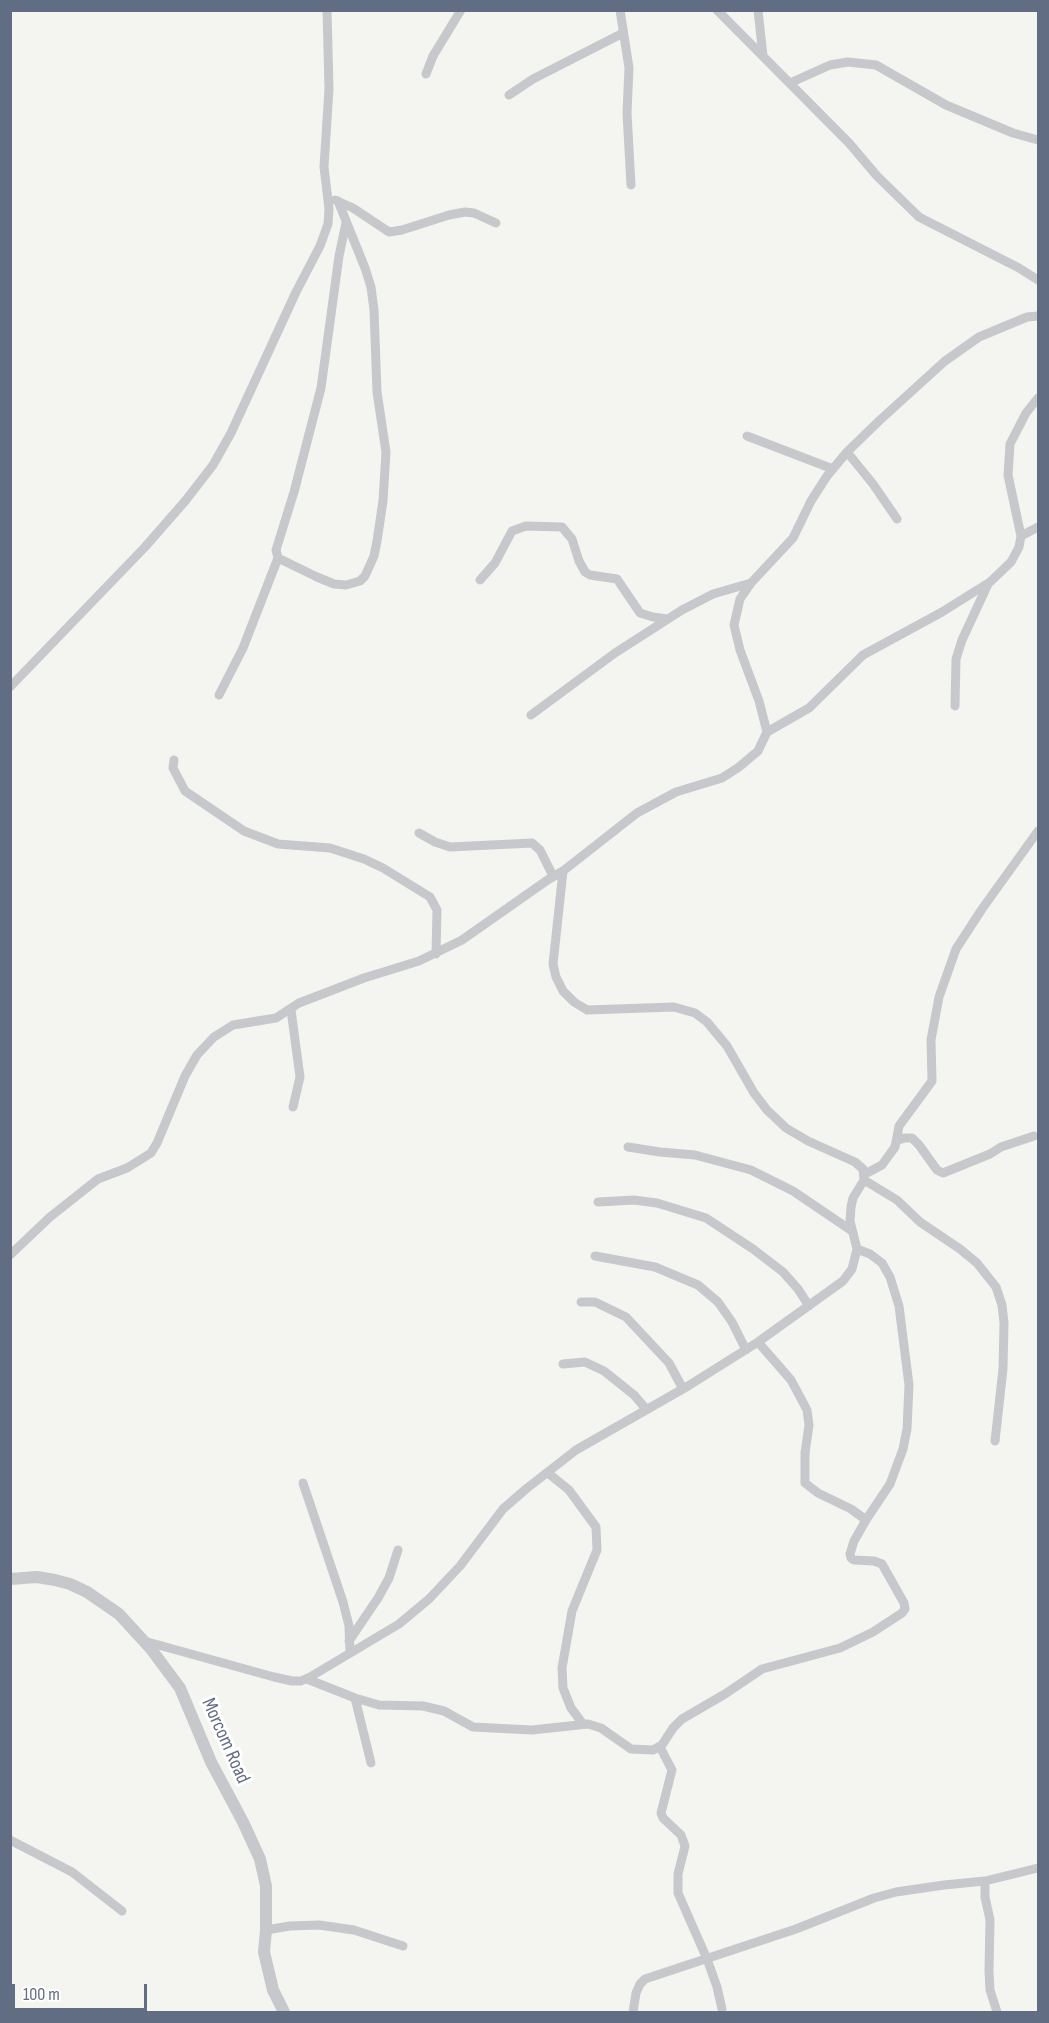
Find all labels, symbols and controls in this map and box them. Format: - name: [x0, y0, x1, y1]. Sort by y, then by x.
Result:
- street label: Morcom Road: [195, 1694, 255, 1788]
- scale bar: [15, 1972, 150, 2010]
- text: 100 m: [23, 1984, 60, 2005]

